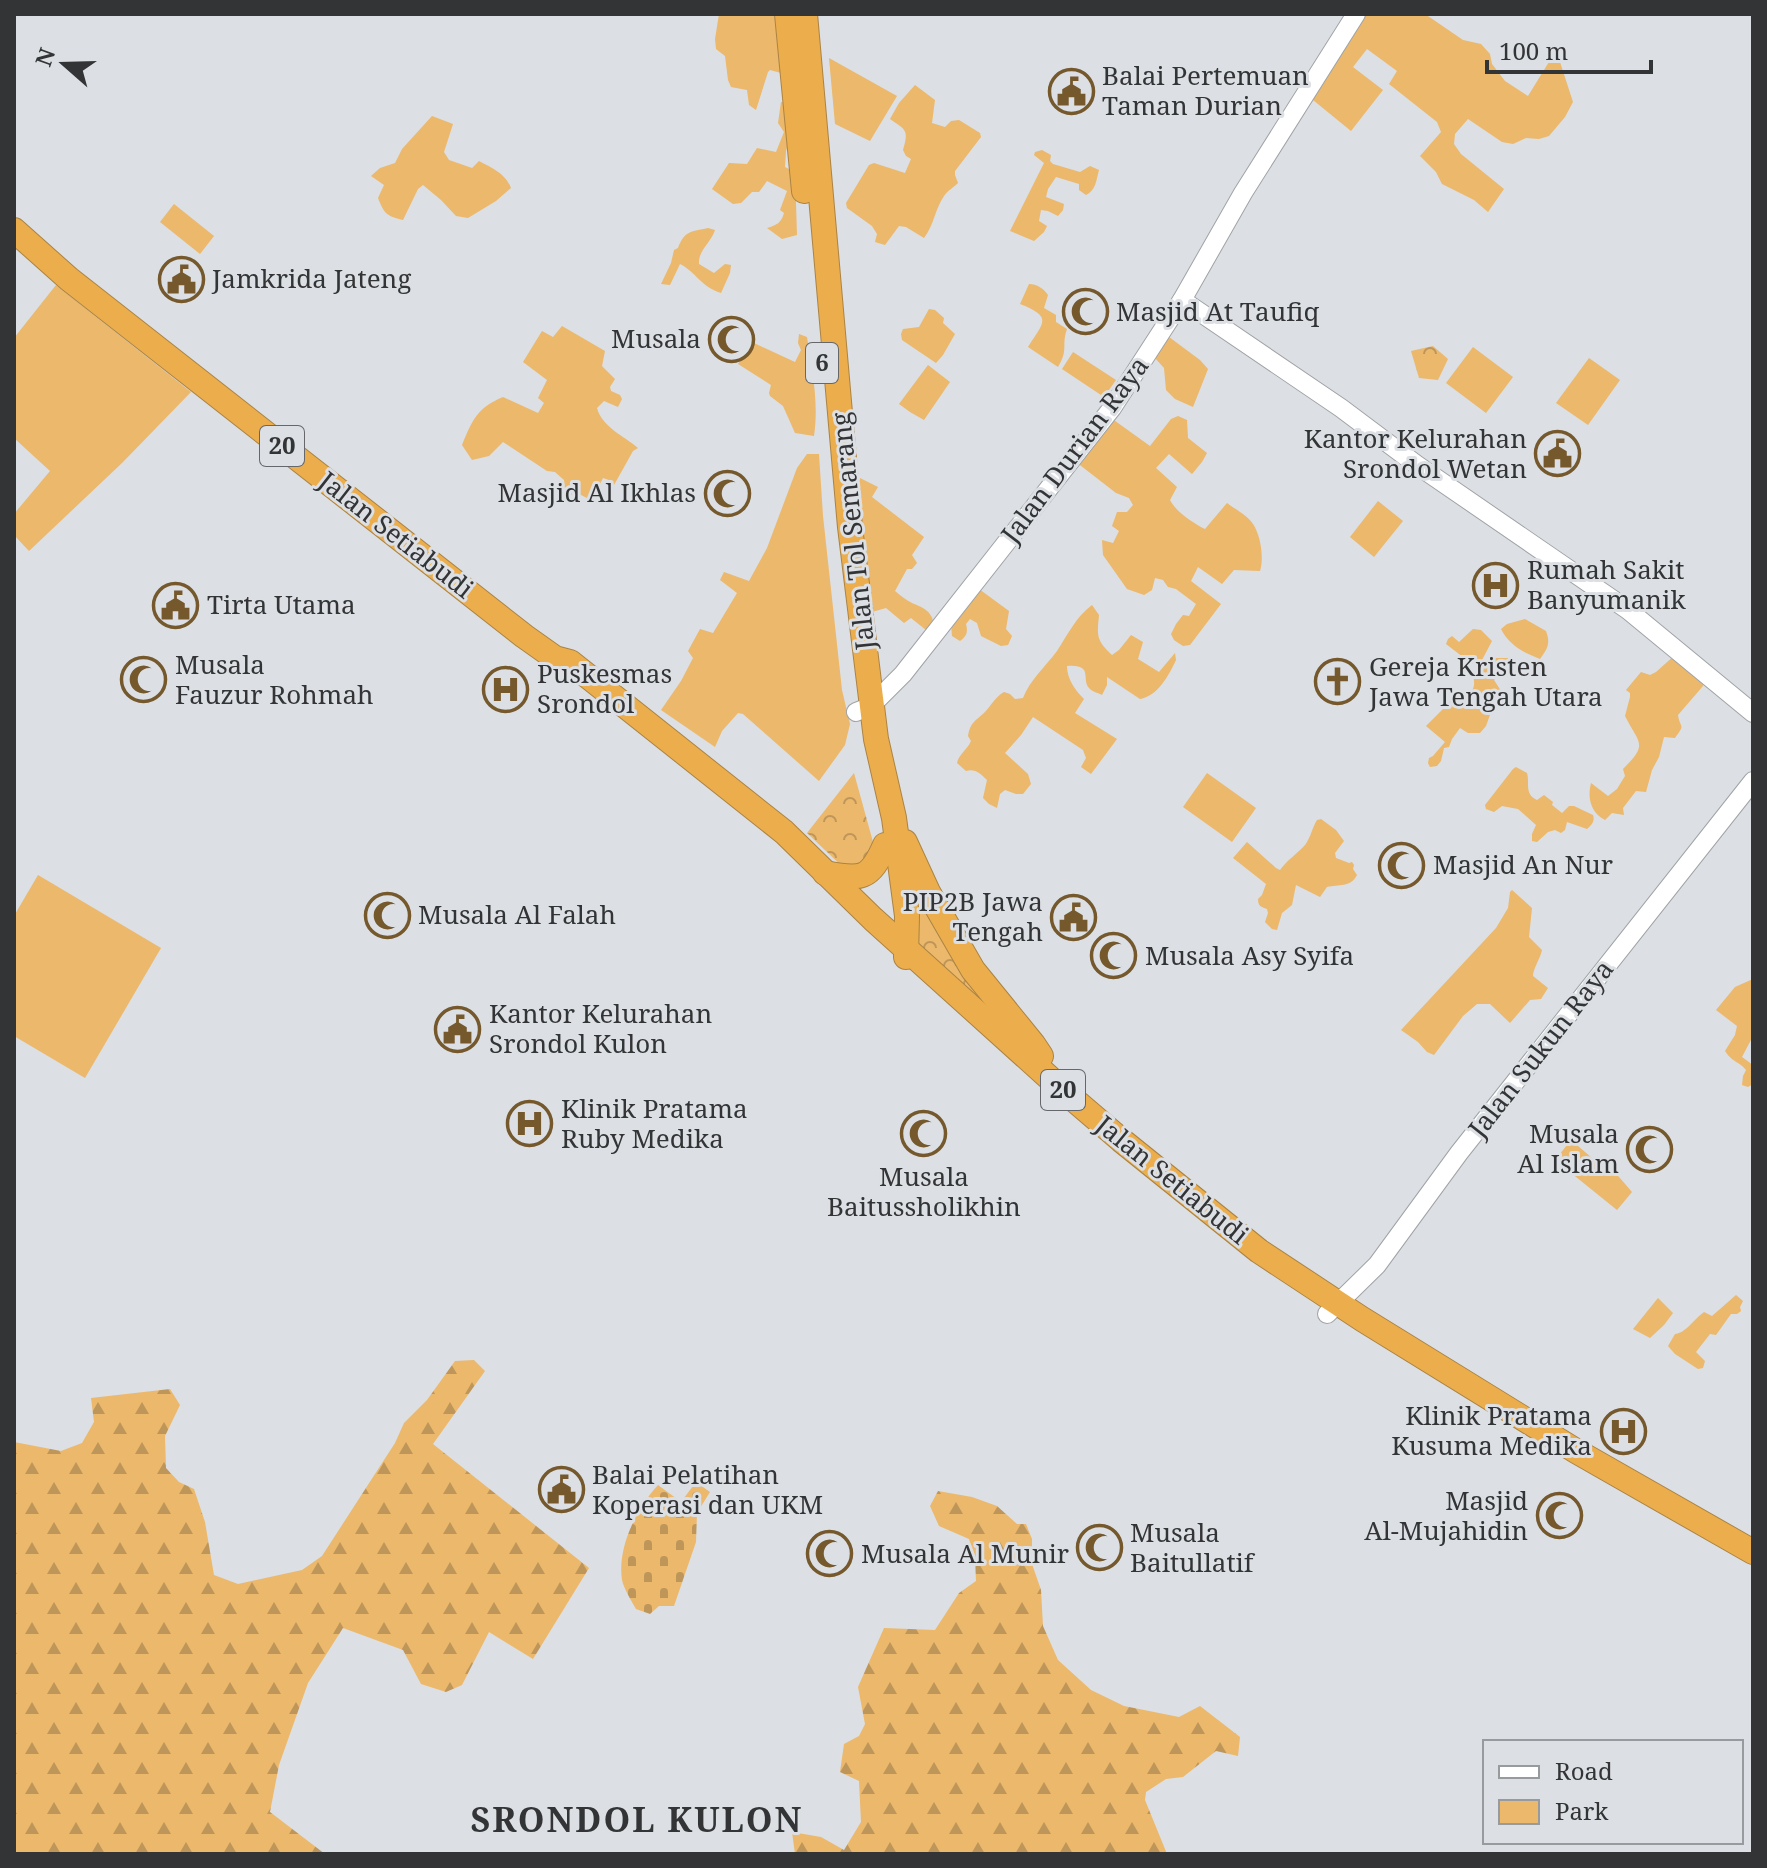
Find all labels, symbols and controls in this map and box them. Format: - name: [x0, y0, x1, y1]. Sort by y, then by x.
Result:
- north arrow: [24, 24, 104, 104]
- scale bar: [1487, 24, 1651, 74]
- text: 100 m: [1499, 34, 1568, 67]
- text: N: [27, 44, 61, 70]
- place label: Balai Pertemuan Taman Durian: [1102, 57, 1309, 123]
- public building icon: Balai Pertemuan Taman Durian: [1047, 67, 1095, 115]
- public building icon: Jamkrida Jateng: [157, 255, 205, 303]
- place label: Jamkrida Jateng: [211, 260, 411, 296]
- mosque icon: Masjid At Taufiq: [1061, 288, 1109, 336]
- place label: Masjid At Taufiq: [1116, 293, 1319, 329]
- mosque icon: Musala: [708, 315, 756, 363]
- place label: Musala: [611, 320, 701, 356]
- road number: 6: [806, 343, 838, 383]
- street label: Jalan Durian Raya: [992, 349, 1156, 551]
- street label: Jalan Tol Semarang: [822, 410, 883, 653]
- place label: Kantor Kelurahan Srondol Wetan: [1304, 420, 1527, 486]
- road number: 20: [260, 426, 304, 466]
- public building icon: Kantor Kelurahan Srondol Wetan: [1534, 430, 1582, 478]
- street label: Jalan Setiabudi: [311, 462, 481, 606]
- mosque icon: Masjid Al Ikhlas: [703, 469, 751, 517]
- place label: Masjid Al Ikhlas: [498, 474, 696, 510]
- place label: Rumah Sakit Banyumanik: [1527, 551, 1686, 617]
- hospital icon: Rumah Sakit Banyumanik: [1472, 561, 1520, 609]
- public building icon: Tirta Utama: [152, 581, 200, 629]
- place label: Tirta Utama: [207, 586, 356, 622]
- place label: Musala Fauzur Rohmah: [175, 646, 374, 712]
- place label: Gereja Kristen Jawa Tengah Utara: [1368, 648, 1603, 714]
- place label: Puskesmas Srondol: [537, 655, 672, 721]
- mosque icon: Musala Fauzur Rohmah: [120, 656, 168, 704]
- church icon: Gereja Kristen Jawa Tengah Utara: [1314, 658, 1362, 706]
- hospital icon: Puskesmas Srondol: [482, 665, 530, 713]
- mosque icon: Masjid An Nur: [1378, 841, 1426, 889]
- place label: Masjid An Nur: [1433, 846, 1613, 882]
- place label: PIP2B Jawa Tengah: [903, 883, 1043, 949]
- mosque icon: Musala Al Falah: [363, 891, 411, 939]
- public building icon: PIP2B Jawa Tengah: [1050, 893, 1098, 941]
- place label: Musala Al Falah: [418, 896, 616, 932]
- mosque icon: Musala Asy Syifa: [1090, 932, 1138, 980]
- place label: Musala Asy Syifa: [1145, 937, 1354, 973]
- street label: Jalan Sukun Raya: [1459, 952, 1621, 1146]
- place label: Kantor Kelurahan Srondol Kulon: [489, 995, 712, 1061]
- public building icon: Kantor Kelurahan Srondol Kulon: [434, 1005, 482, 1053]
- road number: 20: [1041, 1070, 1085, 1110]
- place label: Klinik Pratama Ruby Medika: [561, 1090, 748, 1156]
- hospital icon: Klinik Pratama Ruby Medika: [506, 1100, 554, 1148]
- street label: Jalan Setiabudi: [1088, 1106, 1257, 1252]
- mosque icon: Musala Baitussholikhin: [900, 1110, 948, 1158]
- place label: Musala Al Islam: [1517, 1115, 1619, 1181]
- mosque icon: Musala Al Islam: [1626, 1125, 1674, 1173]
- place label: Musala Baitussholikhin: [827, 1158, 1021, 1224]
- place label: Klinik Pratama Kusuma Medika: [1391, 1397, 1592, 1463]
- hospital icon: Klinik Pratama Kusuma Medika: [1599, 1407, 1647, 1455]
- place label: Balai Pelatihan Koperasi dan UKM: [592, 1456, 823, 1522]
- public building icon: Balai Pelatihan Koperasi dan UKM: [537, 1466, 585, 1514]
- place label: Masjid Al-Mujahidin: [1364, 1482, 1528, 1548]
- mosque icon: Masjid Al-Mujahidin: [1535, 1492, 1583, 1540]
- place label: Musala Baitullatif: [1130, 1514, 1256, 1580]
- mosque icon: Musala Baitullatif: [1075, 1524, 1123, 1572]
- mosque icon: Musala Al Munir: [806, 1530, 854, 1578]
- place label: Musala Al Munir: [861, 1535, 1069, 1571]
- legend: [1483, 1740, 1743, 1844]
- text: Road: [1555, 1754, 1613, 1787]
- text: Park: [1555, 1794, 1609, 1827]
- district label: SRONDOL KULON: [471, 1796, 803, 1842]

